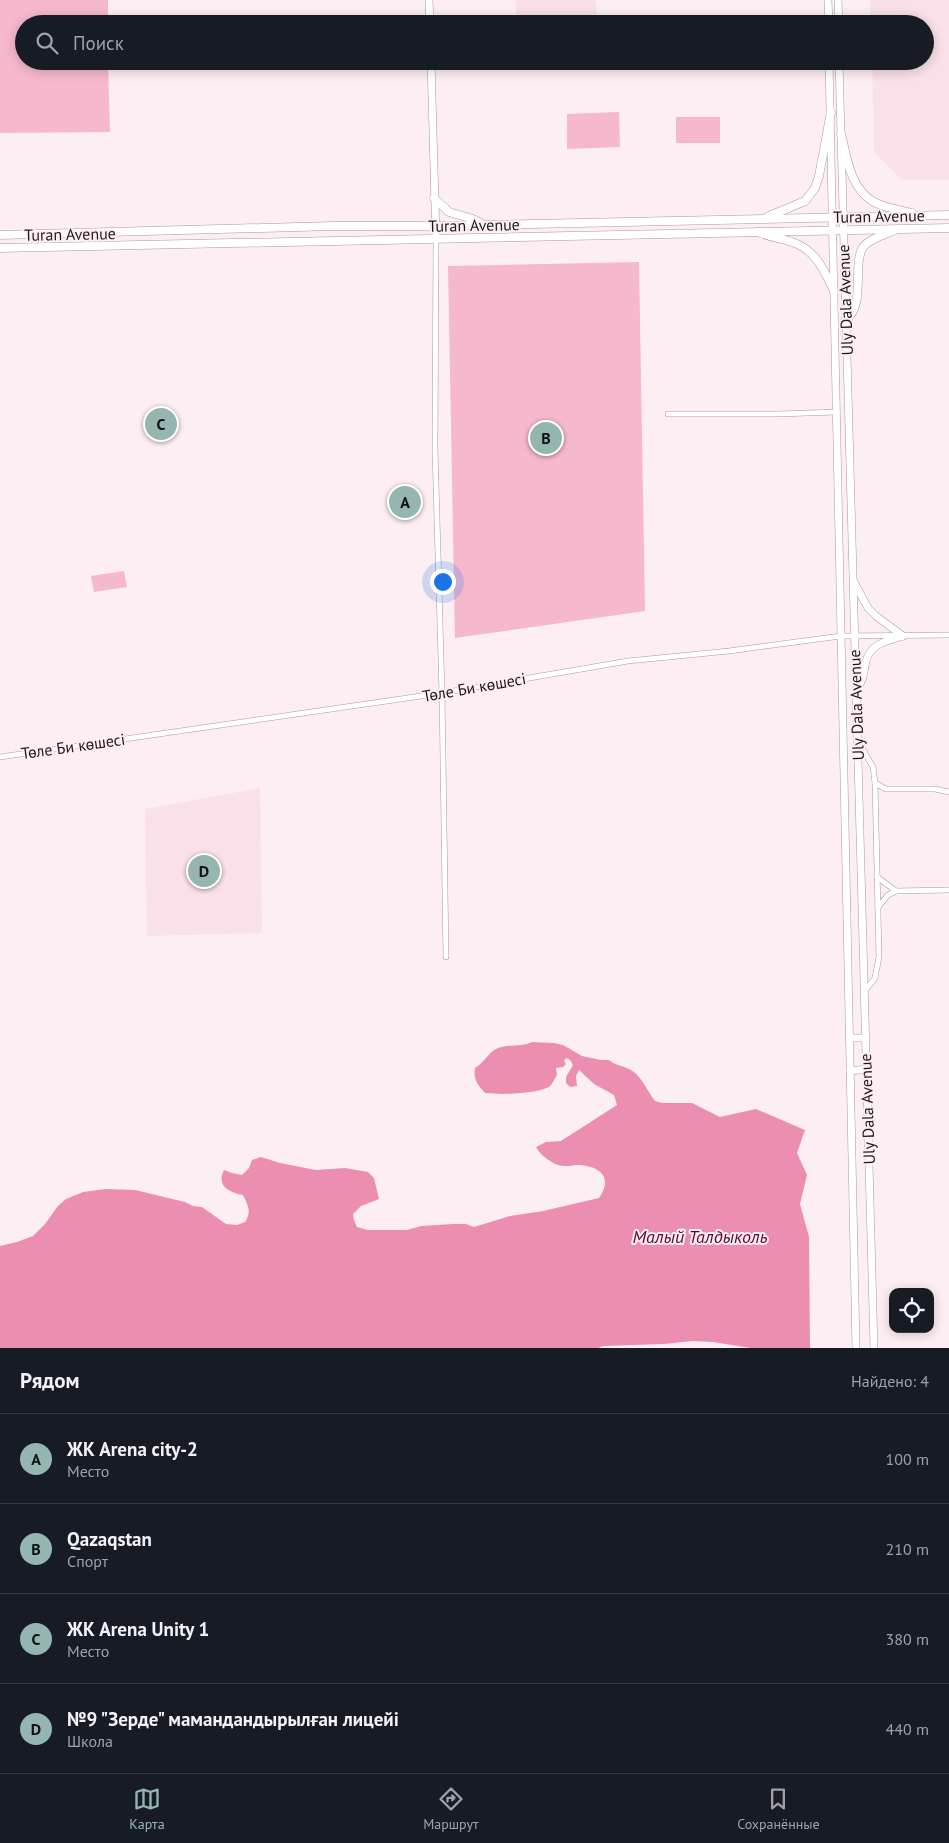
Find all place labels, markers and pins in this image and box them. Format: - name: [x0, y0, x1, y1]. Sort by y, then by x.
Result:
- pin: C: [145, 405, 177, 443]
- pin: B: [530, 419, 562, 457]
- pin: A: [389, 483, 421, 521]
- pin: D: [188, 852, 220, 890]

